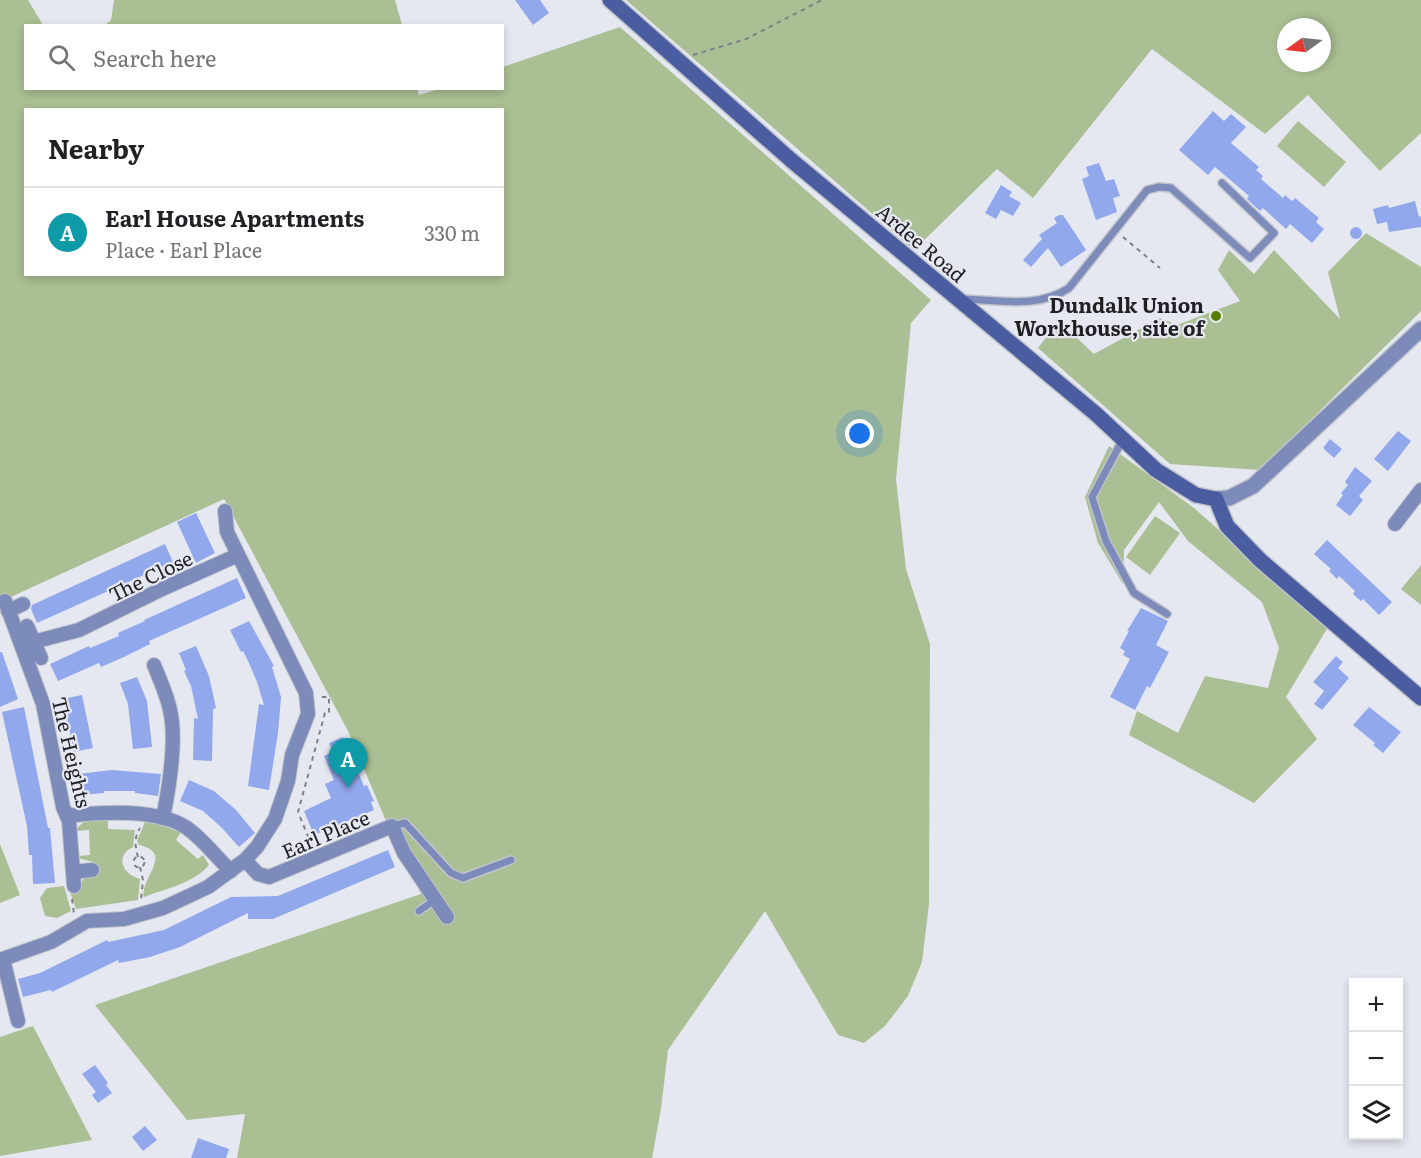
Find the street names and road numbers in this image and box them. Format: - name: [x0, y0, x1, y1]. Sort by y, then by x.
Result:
- street label: Ardee Road: [871, 196, 973, 288]
- street label: The Close: [103, 542, 197, 608]
- street label: The Heights: [46, 694, 100, 810]
- street label: Earl Place: [276, 801, 374, 865]

